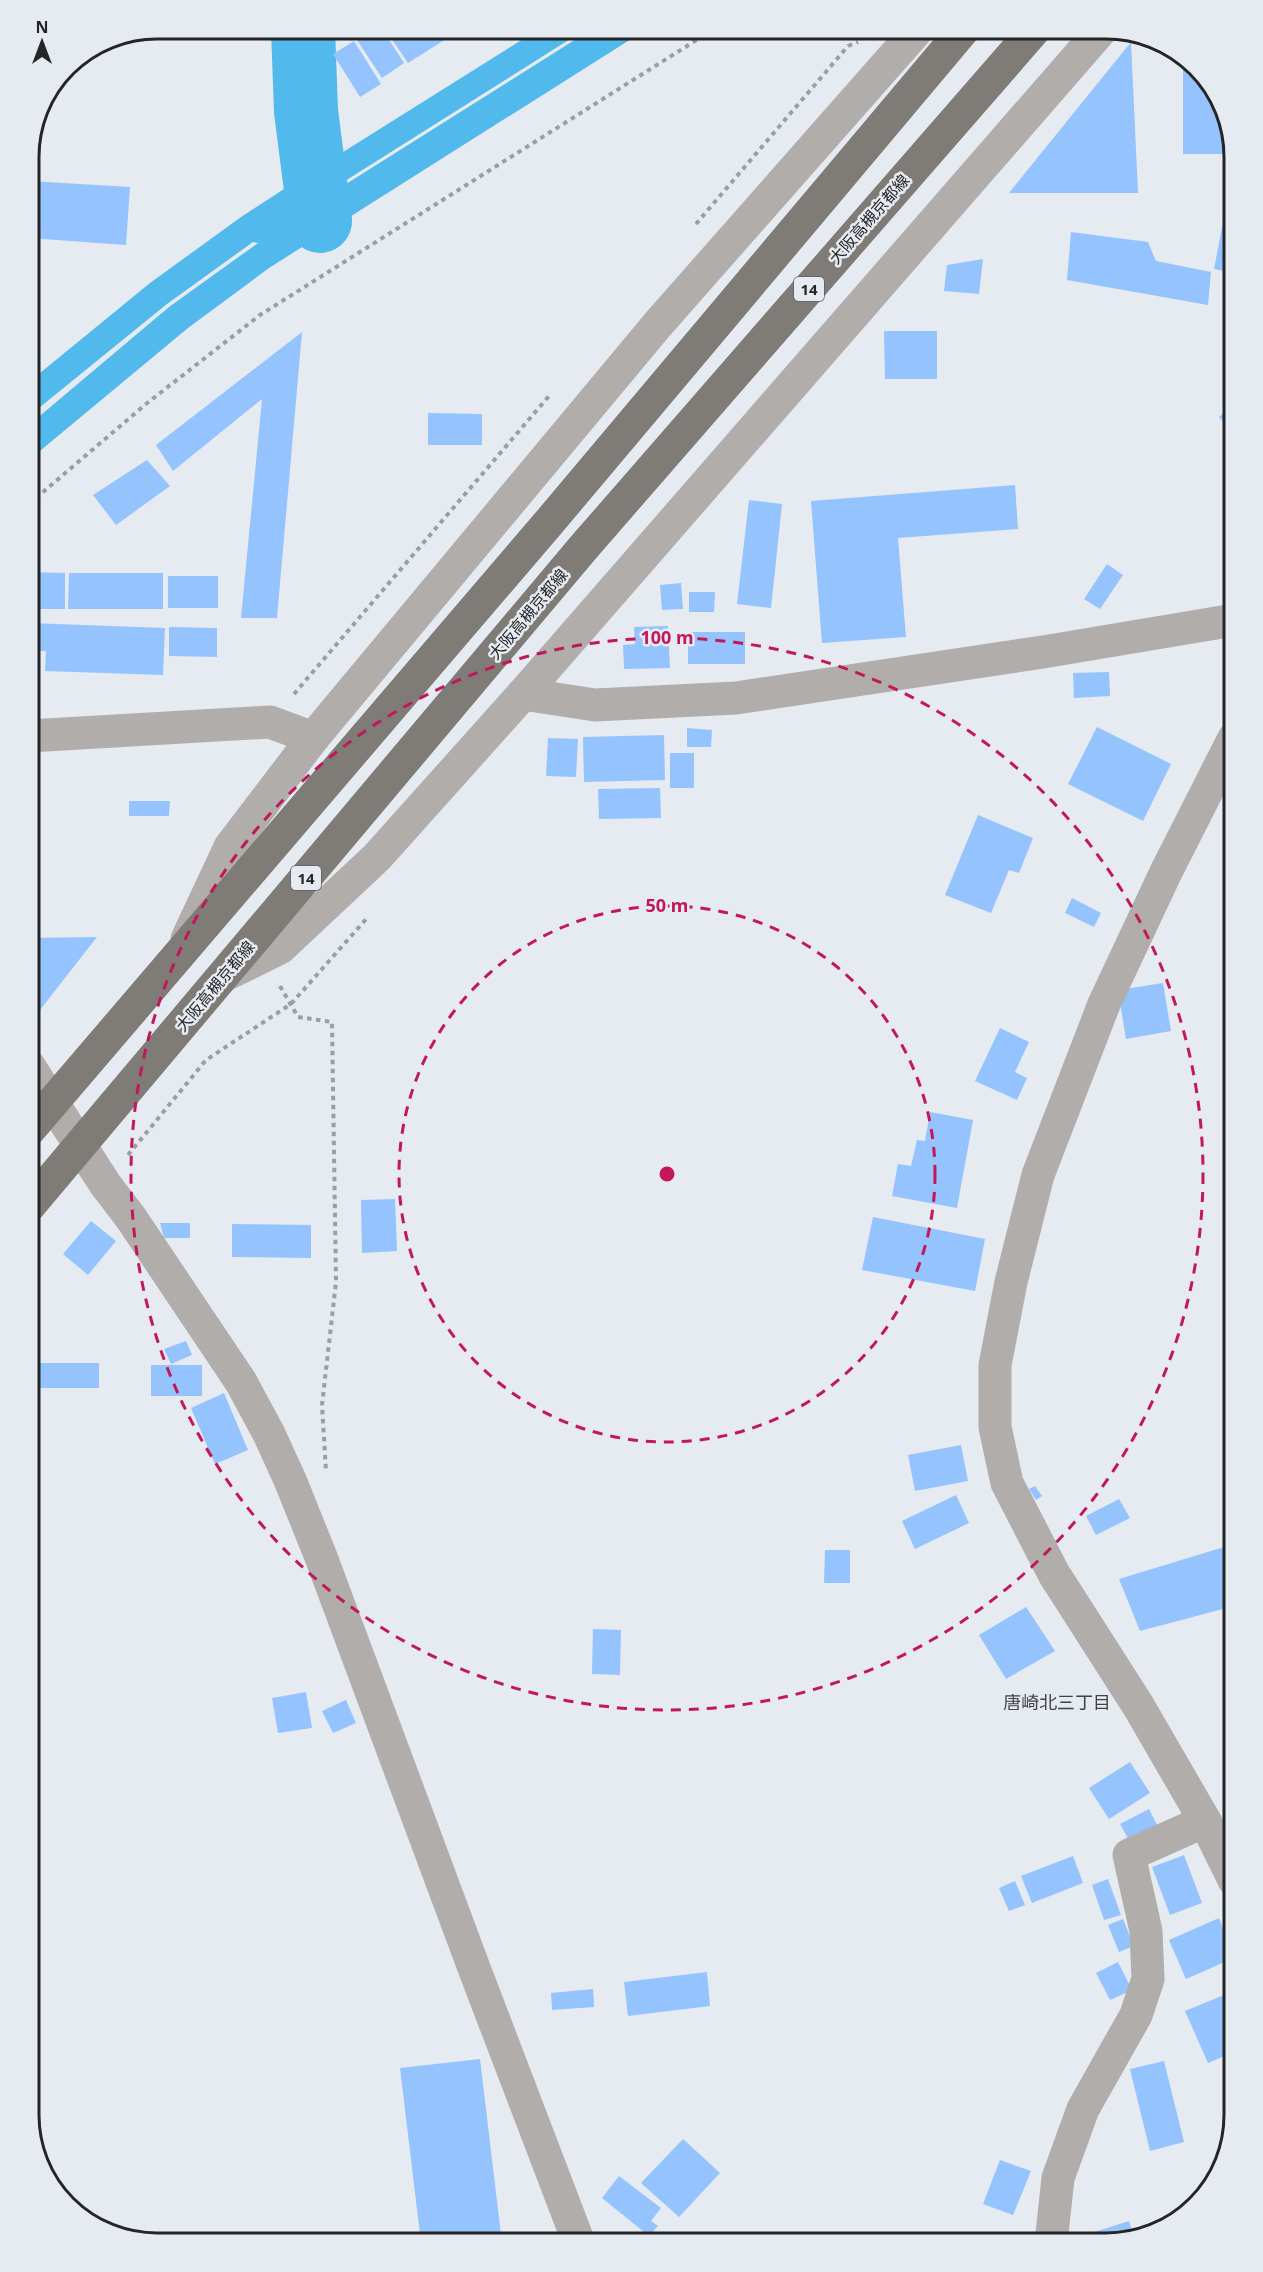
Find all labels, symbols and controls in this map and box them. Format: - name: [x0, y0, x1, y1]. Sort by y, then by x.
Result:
- north arrow: [12, 12, 72, 72]
- text: N: [35, 16, 49, 38]
- street label: 大阪高槻京都線: [824, 170, 914, 268]
- road number: 14: [794, 277, 824, 301]
- street label: 大阪高槻京都線: [484, 564, 572, 664]
- text: 100 m: [640, 625, 694, 649]
- road number: 14: [291, 866, 321, 890]
- text: 50 m: [646, 893, 688, 917]
- street label: 大阪高槻京都線: [171, 936, 259, 1036]
- centre of rings: [657, 1164, 677, 1184]
- district label: 唐崎北三丁目: [1003, 1690, 1111, 1714]

